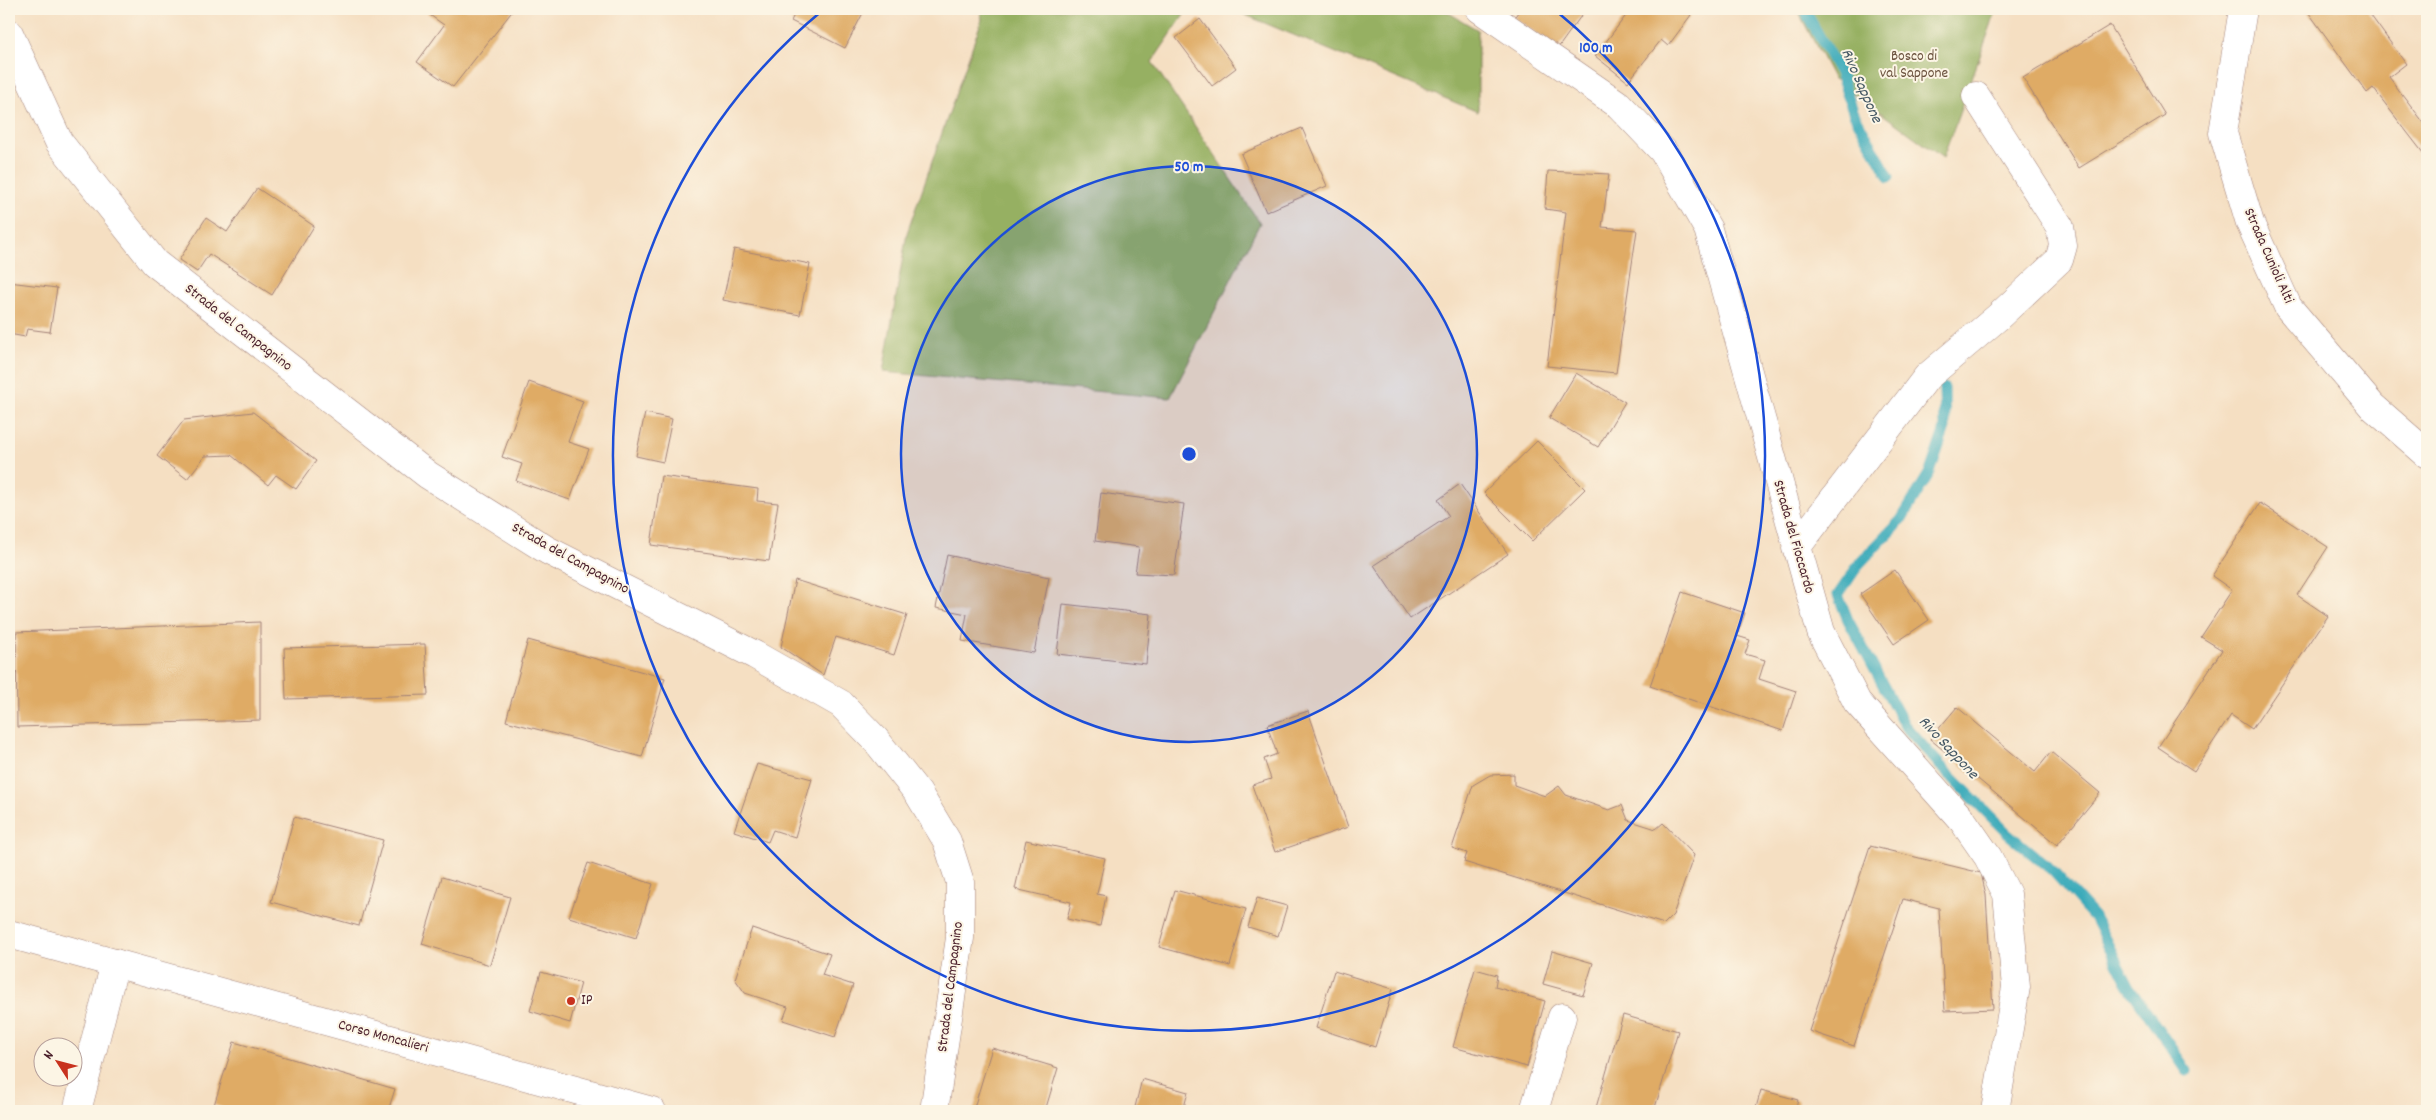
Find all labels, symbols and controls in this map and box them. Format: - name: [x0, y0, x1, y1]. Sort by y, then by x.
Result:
- text: 100 m: [1579, 38, 1613, 60]
- water label: Rivo Sappone: [1834, 45, 1888, 128]
- park label: Bosco di val Sappone: [1880, 46, 1948, 85]
- text: 50 m: [1175, 157, 1203, 179]
- street label: Strada Cunioli Alti: [2237, 205, 2299, 307]
- street label: Strada del Campagnino: [179, 279, 297, 377]
- centre of rings: [1180, 445, 1198, 463]
- street label: Strada del Fioccardo: [1766, 478, 1820, 597]
- street label: Strada del Campagnino: [507, 518, 633, 601]
- water label: Rivo Sappone: [1913, 711, 1984, 785]
- street label: Strada del Campagnino: [932, 920, 970, 1054]
- place label: IP: [581, 990, 593, 1012]
- marker: IP: [565, 995, 577, 1007]
- street label: Corso Moncalieri: [335, 1014, 431, 1060]
- north arrow: [32, 1038, 82, 1088]
- text: N: [39, 1047, 59, 1064]

